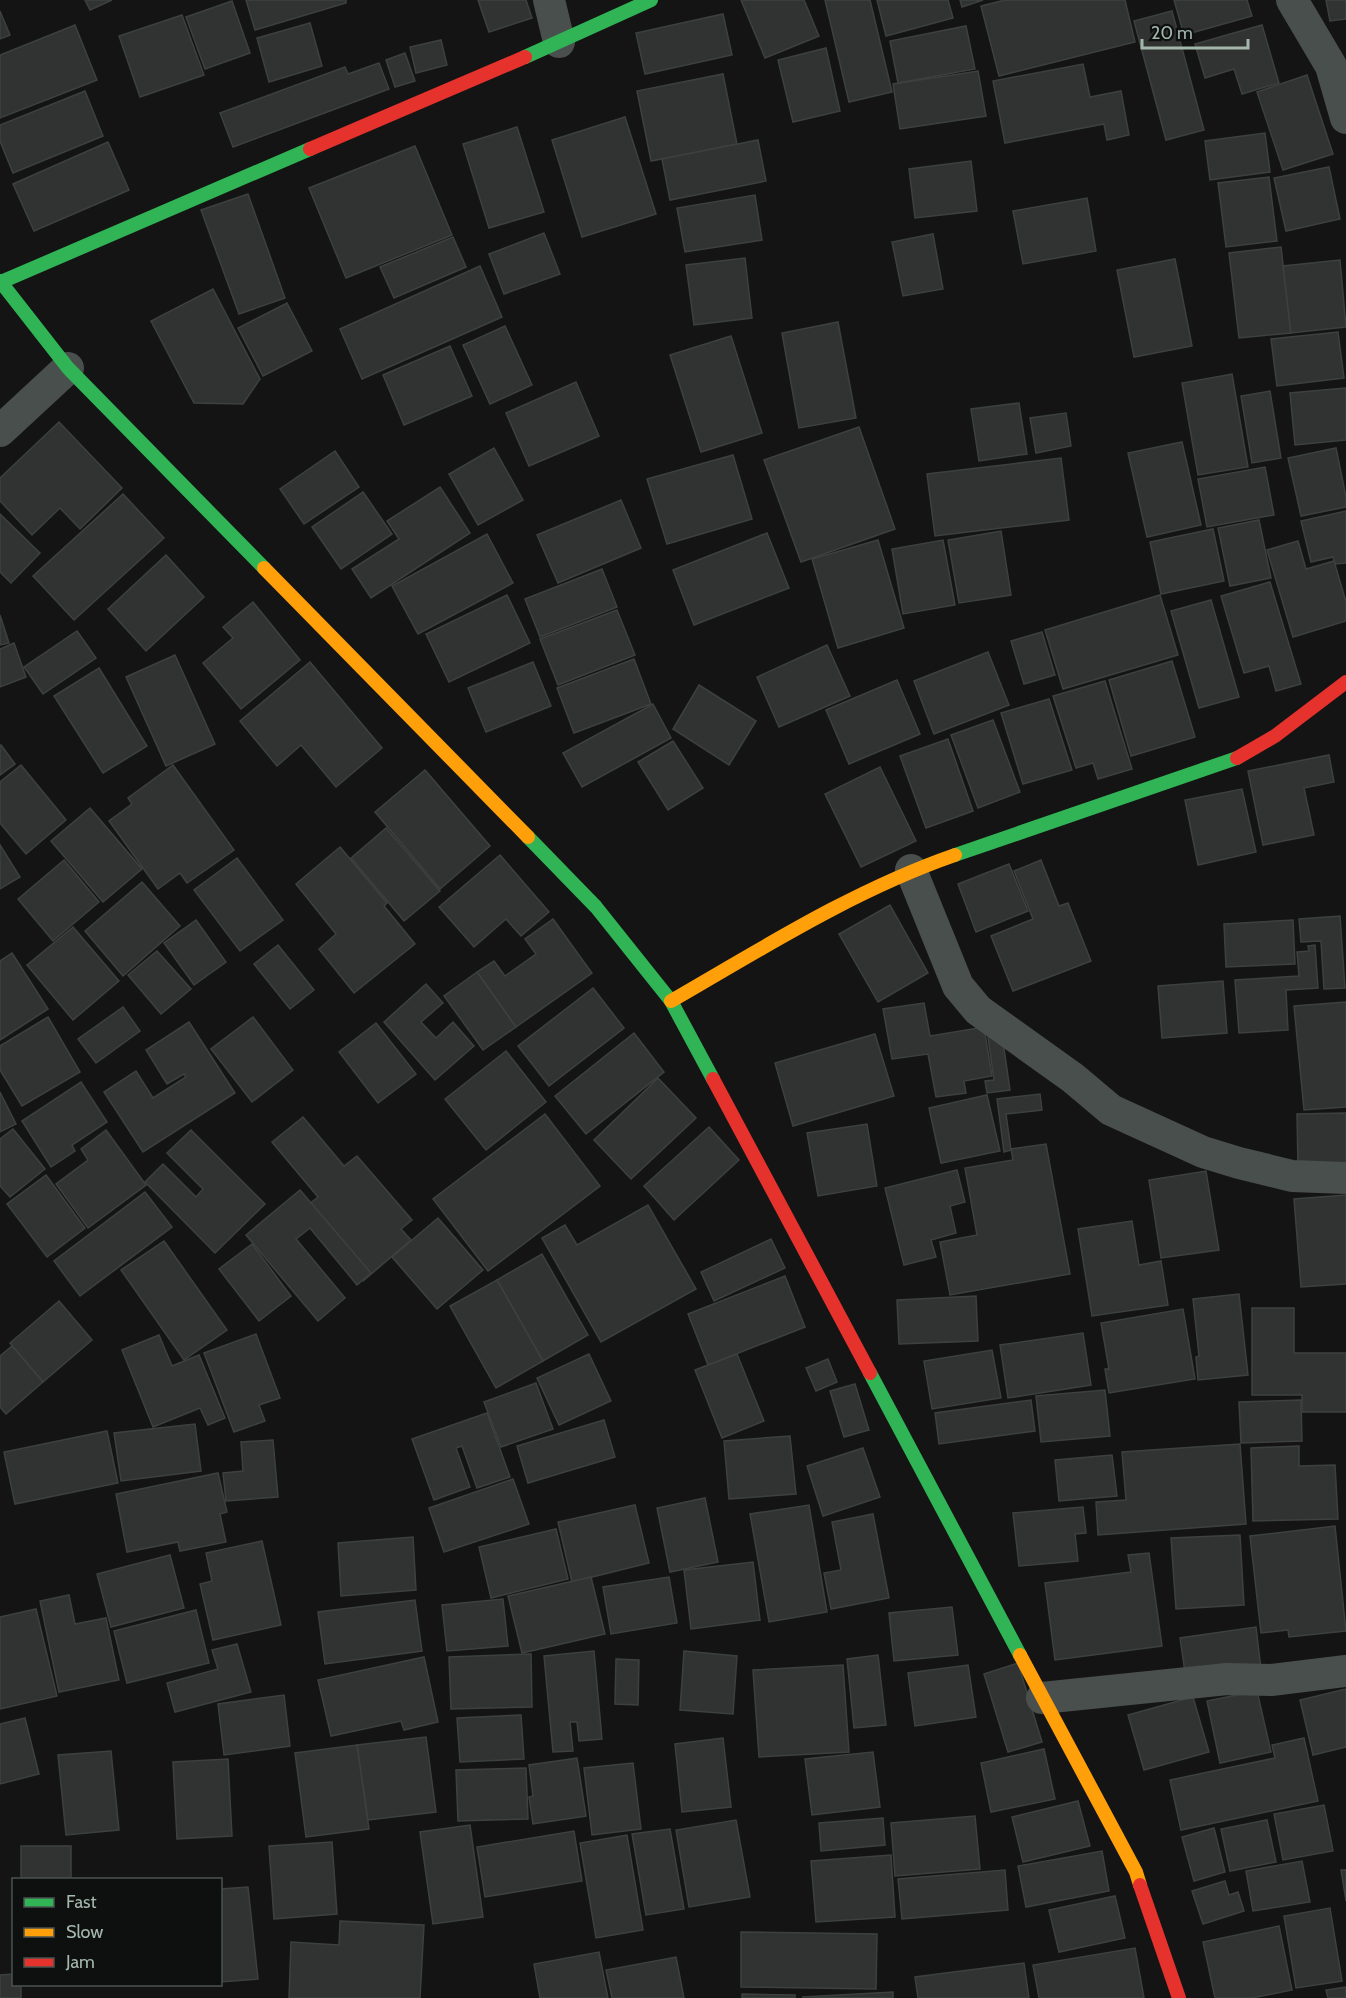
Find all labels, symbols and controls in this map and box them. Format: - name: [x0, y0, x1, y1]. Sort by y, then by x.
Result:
- scale bar: [1142, 12, 1248, 50]
- text: 20 m: [1151, 22, 1193, 44]
- legend: [12, 1878, 222, 1986]
- text: Fast: [66, 1891, 97, 1913]
- text: Slow: [66, 1921, 103, 1943]
- text: Jam: [65, 1951, 95, 1973]

